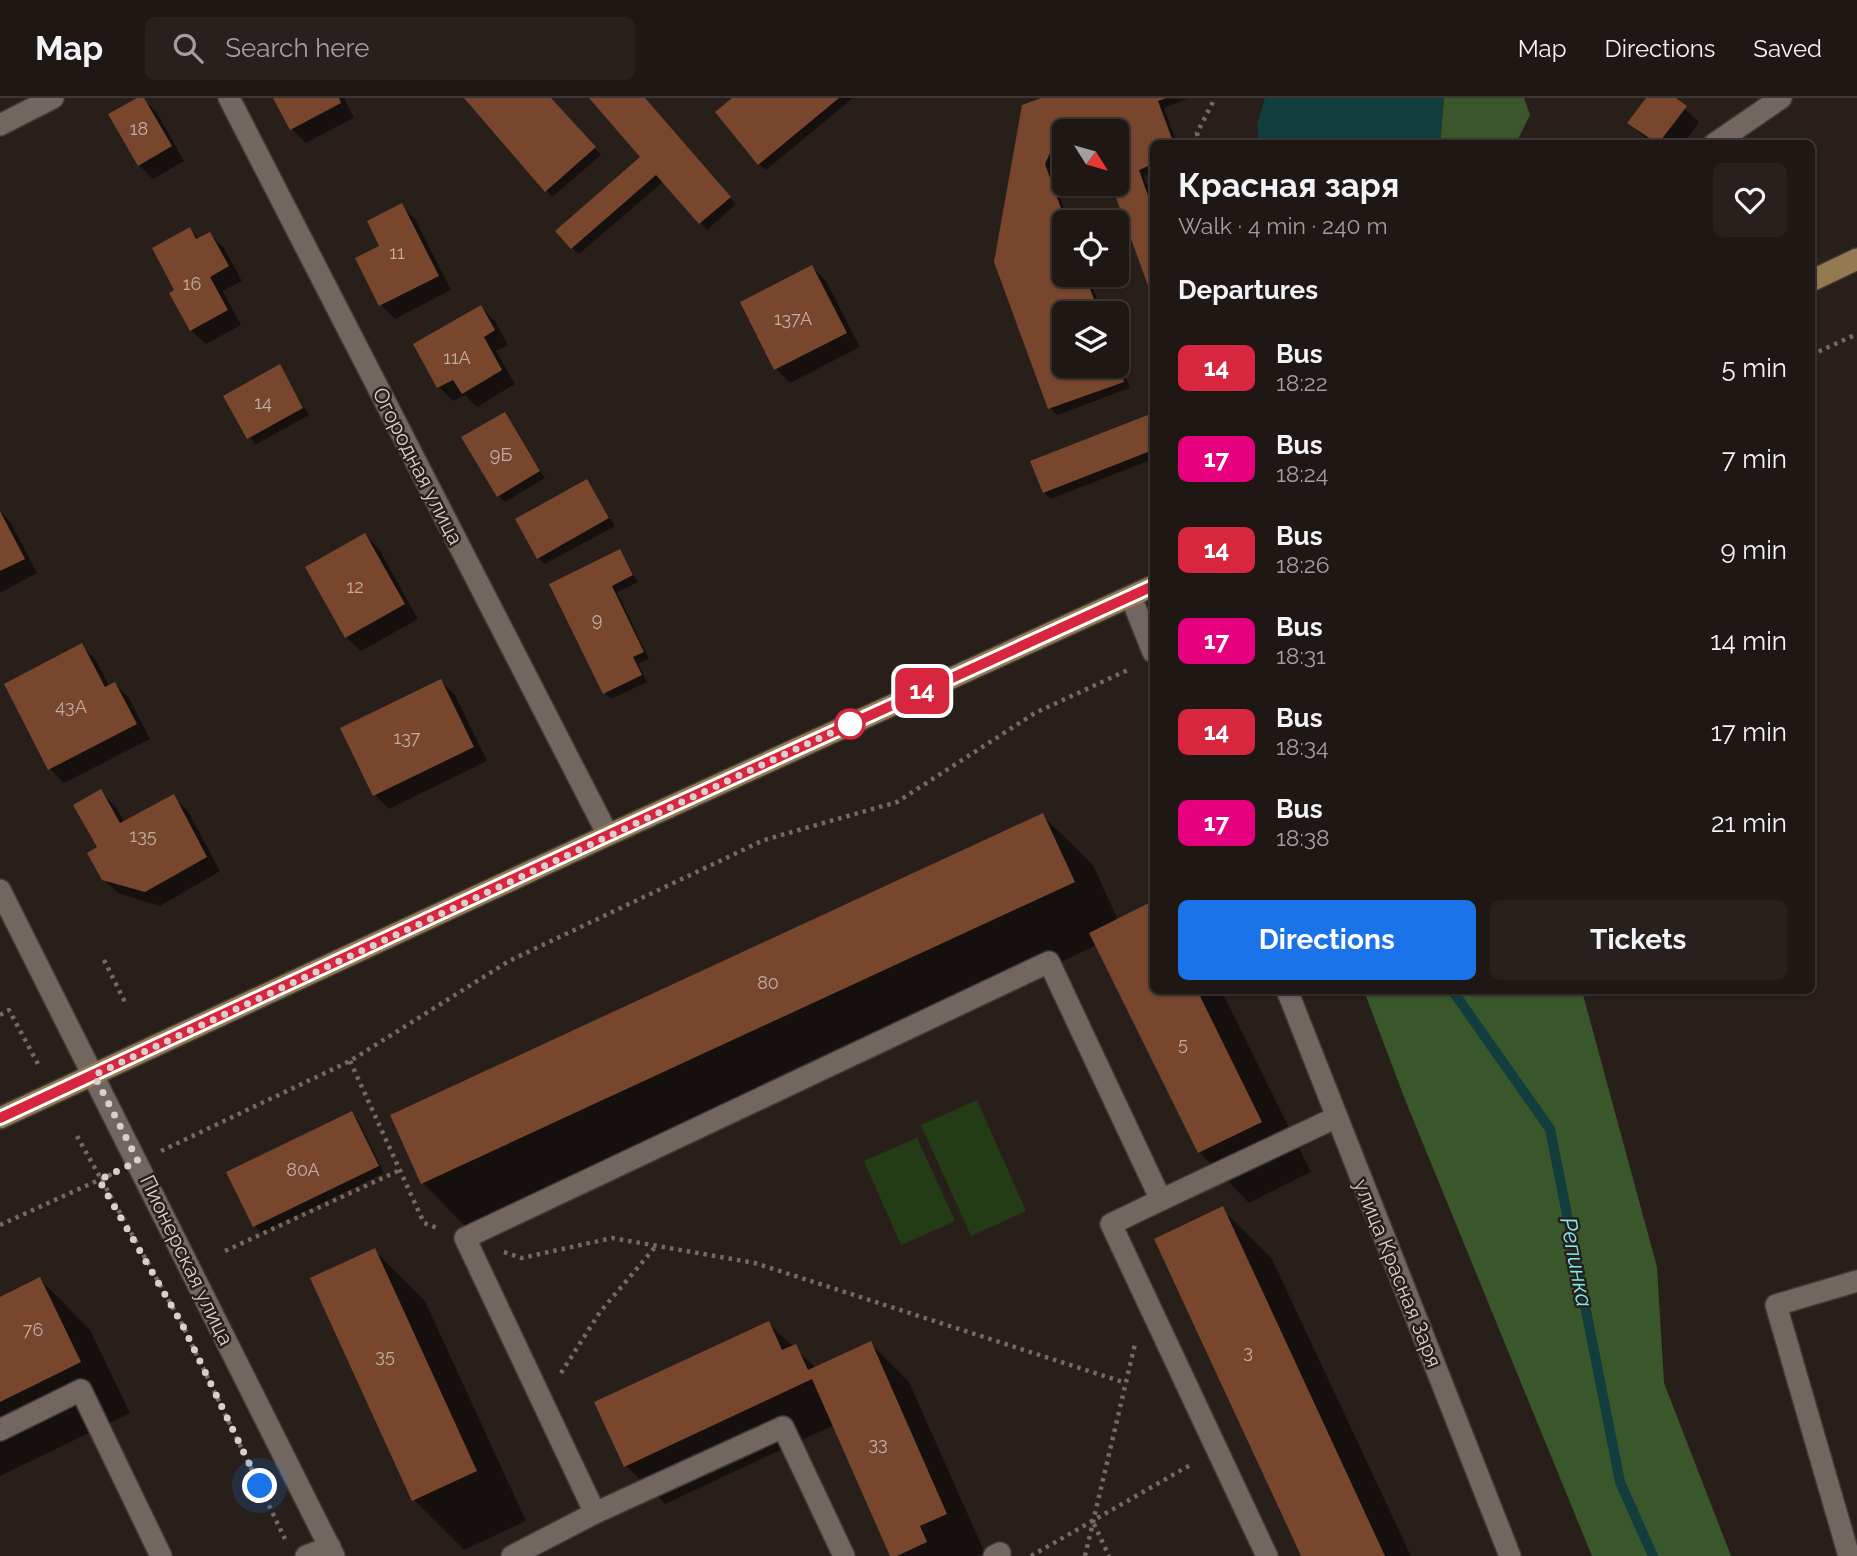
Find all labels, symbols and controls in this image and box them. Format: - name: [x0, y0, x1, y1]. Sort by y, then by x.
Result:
- search box: [145, 17, 635, 80]
- text: Map: [35, 29, 103, 68]
- icon: search: [169, 29, 207, 67]
- text: Search here: [225, 33, 370, 63]
- text: Map: [1518, 34, 1567, 63]
- text: Directions: [1605, 34, 1715, 63]
- text: Saved: [1753, 34, 1822, 63]
- house number: 18: [130, 118, 148, 139]
- north arrow: [1052, 119, 1129, 196]
- map controls: [1052, 119, 1129, 378]
- button: heart: [1713, 163, 1787, 237]
- text: Красная заря: [1178, 166, 1399, 205]
- button: locate: [1052, 210, 1129, 287]
- text: Walk · 4 min · 240 m: [1178, 212, 1388, 239]
- house number: 11: [389, 242, 405, 263]
- house number: 16: [183, 273, 201, 294]
- text: Departures: [1178, 275, 1318, 305]
- button: layers: [1052, 301, 1129, 378]
- house number: 137А: [774, 308, 812, 329]
- text: Bus: [1276, 339, 1323, 369]
- house number: 11А: [443, 347, 471, 368]
- text: 14: [1204, 353, 1229, 382]
- text: 5 min: [1721, 353, 1787, 383]
- text: 18:22: [1276, 369, 1328, 396]
- street label: Огородная улица: [368, 383, 468, 549]
- house number: 14: [254, 392, 272, 413]
- text: Bus: [1276, 430, 1323, 460]
- house number: 9Б: [490, 444, 512, 465]
- text: 17: [1204, 444, 1229, 473]
- text: 7 min: [1722, 444, 1787, 474]
- text: 18:24: [1276, 460, 1328, 487]
- text: Bus: [1276, 521, 1323, 551]
- text: 14: [1204, 535, 1229, 564]
- text: 9 min: [1720, 535, 1787, 565]
- text: 18:26: [1276, 551, 1330, 578]
- house number: 12: [346, 576, 364, 597]
- house number: 9: [592, 609, 602, 630]
- text: Bus: [1276, 612, 1323, 642]
- text: 17: [1204, 626, 1229, 655]
- text: 14 min: [1710, 626, 1787, 656]
- text: 18:31: [1276, 642, 1326, 669]
- line badge: 14: [890, 668, 954, 714]
- text: 14: [909, 676, 935, 705]
- house number: 43А: [55, 696, 87, 717]
- text: Bus: [1276, 703, 1323, 733]
- unlabelled marker: [835, 709, 865, 739]
- text: 14: [1204, 717, 1229, 746]
- text: 17 min: [1711, 717, 1787, 747]
- house number: 137: [394, 727, 421, 748]
- text: 18:34: [1276, 733, 1329, 760]
- text: Bus: [1276, 794, 1323, 824]
- text: 17: [1204, 808, 1229, 837]
- text: 21 min: [1711, 808, 1787, 838]
- text: 18:38: [1276, 824, 1330, 851]
- house number: 135: [129, 825, 157, 846]
- button: Directions: [1178, 900, 1476, 980]
- button: Tickets: [1490, 900, 1787, 980]
- house number: 80: [757, 972, 779, 993]
- house number: 5: [1178, 1033, 1188, 1054]
- house number: 80А: [286, 1159, 320, 1180]
- street label: Пионерская улица: [135, 1171, 239, 1349]
- street label: улица Красная Заря: [1349, 1175, 1447, 1371]
- water label: Репинка: [1555, 1215, 1599, 1309]
- house number: 76: [23, 1319, 43, 1340]
- house number: 3: [1243, 1341, 1253, 1362]
- house number: 35: [375, 1345, 395, 1366]
- house number: 33: [868, 1433, 888, 1454]
- your location: [242, 1468, 277, 1503]

